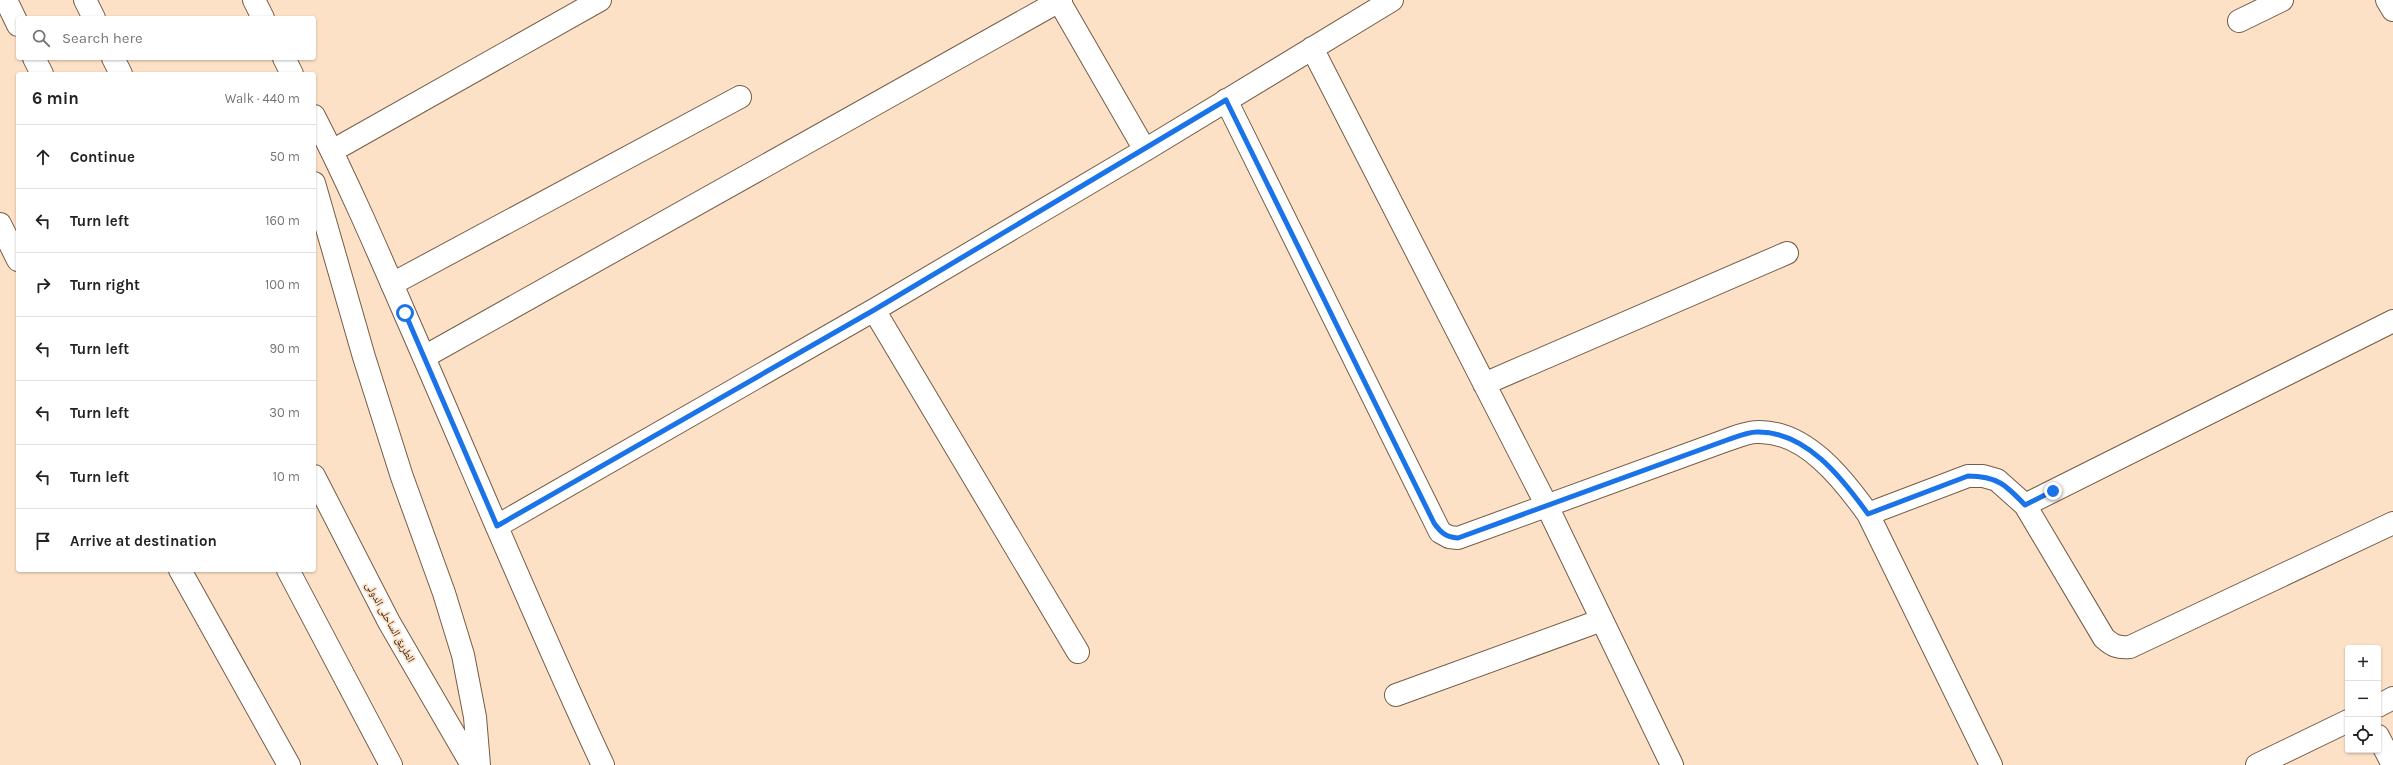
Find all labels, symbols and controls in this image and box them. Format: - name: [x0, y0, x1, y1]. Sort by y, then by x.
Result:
- search box: [16, 16, 316, 60]
- icon: search: [30, 27, 52, 49]
- text: Search here: [62, 29, 143, 47]
- text: 6 min: [32, 88, 79, 108]
- text: Walk · 440 m: [225, 91, 300, 106]
- icon: ahead: [32, 146, 54, 168]
- text: Continue: [70, 148, 135, 166]
- text: 50 m: [270, 149, 300, 164]
- icon: left: [32, 210, 54, 232]
- text: Turn left: [70, 212, 129, 230]
- text: 160 m: [265, 213, 300, 228]
- icon: right: [32, 274, 54, 296]
- text: Turn right: [70, 276, 140, 294]
- text: 100 m: [265, 277, 300, 292]
- route start: [396, 304, 414, 322]
- icon: left: [32, 338, 54, 360]
- text: Turn left: [70, 340, 129, 358]
- text: 90 m: [269, 341, 300, 356]
- icon: left: [32, 402, 54, 424]
- text: Turn left: [70, 404, 129, 422]
- text: 30 m: [269, 405, 300, 420]
- icon: left: [32, 466, 54, 488]
- text: Turn left: [70, 468, 129, 486]
- text: 10 m: [273, 469, 300, 484]
- route end: [2044, 482, 2062, 500]
- icon: arrive: [32, 530, 54, 552]
- text: Arrive at destination: [70, 532, 217, 550]
- street label: الطريق الساحلى الدولى: [363, 580, 417, 664]
- map controls: [2345, 645, 2381, 753]
- button: +: [2345, 645, 2381, 681]
- button: −: [2345, 681, 2381, 717]
- button: locate: [2345, 717, 2381, 753]

